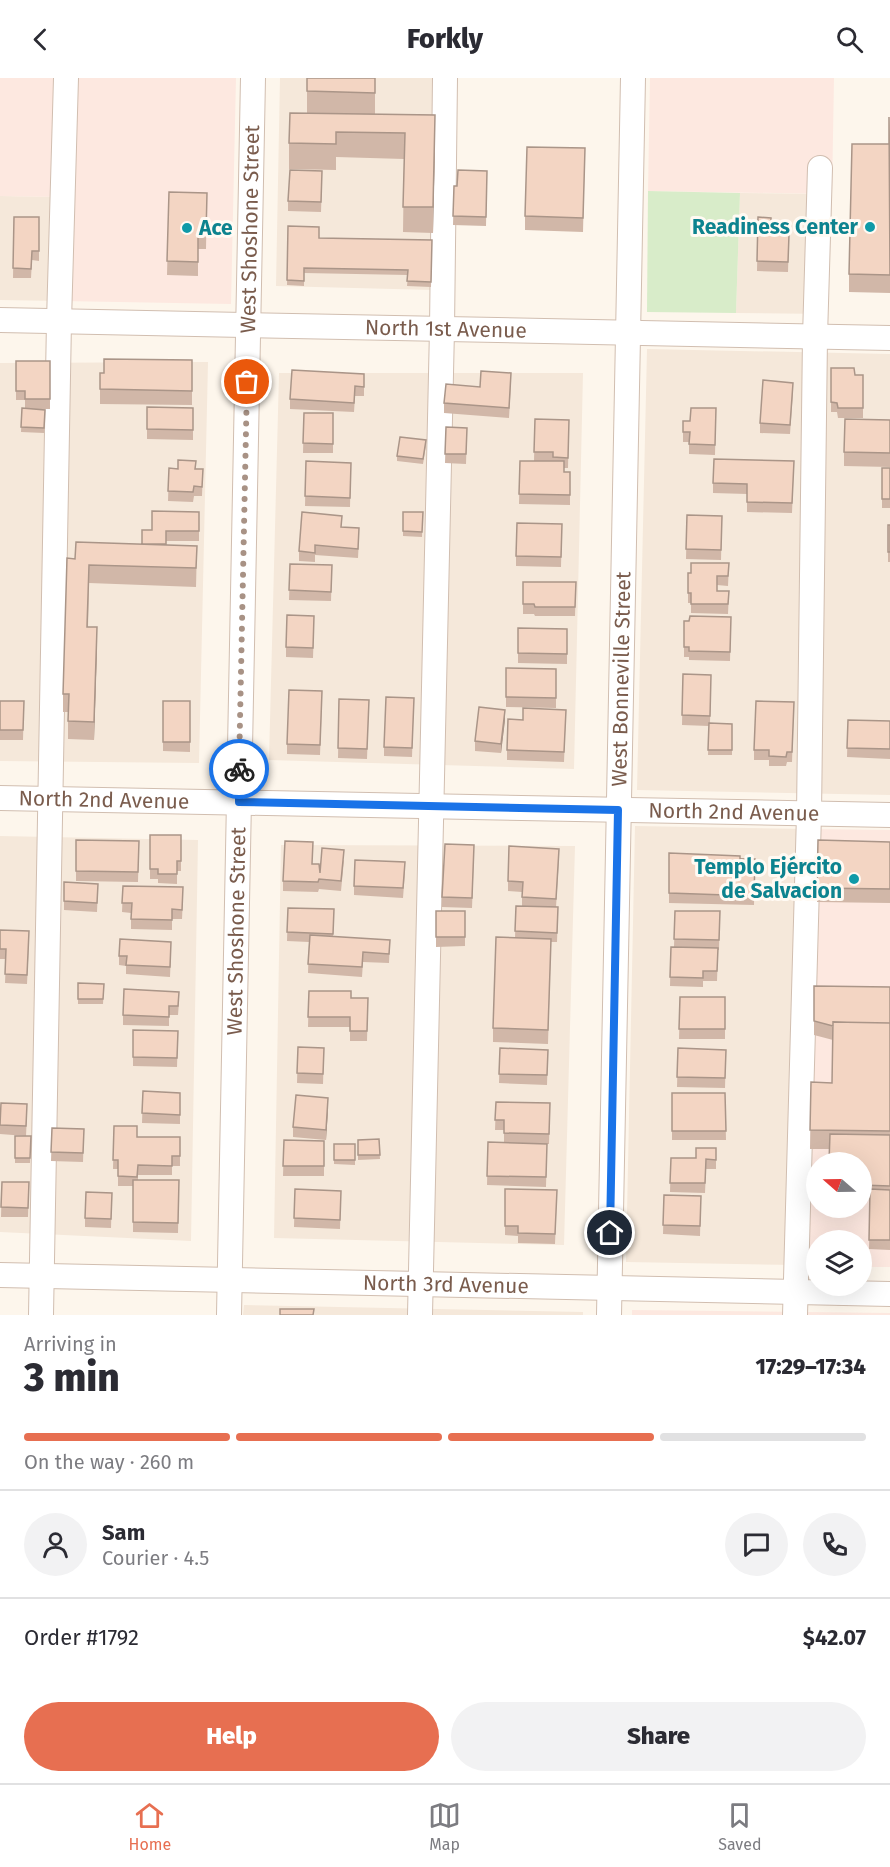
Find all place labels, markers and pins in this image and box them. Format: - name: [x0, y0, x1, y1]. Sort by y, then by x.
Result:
- place label: Readiness Center: [692, 214, 859, 240]
- place label: Ace: [198, 215, 233, 241]
- marker: Readiness Center: [863, 220, 877, 234]
- marker: Ace: [180, 221, 194, 235]
- pin: [221, 356, 272, 407]
- place label: Templo Ejército de Salvacion: [694, 854, 842, 904]
- marker: Templo Ejército de Salvacion: [847, 872, 861, 886]
- pin: [584, 1207, 635, 1258]

